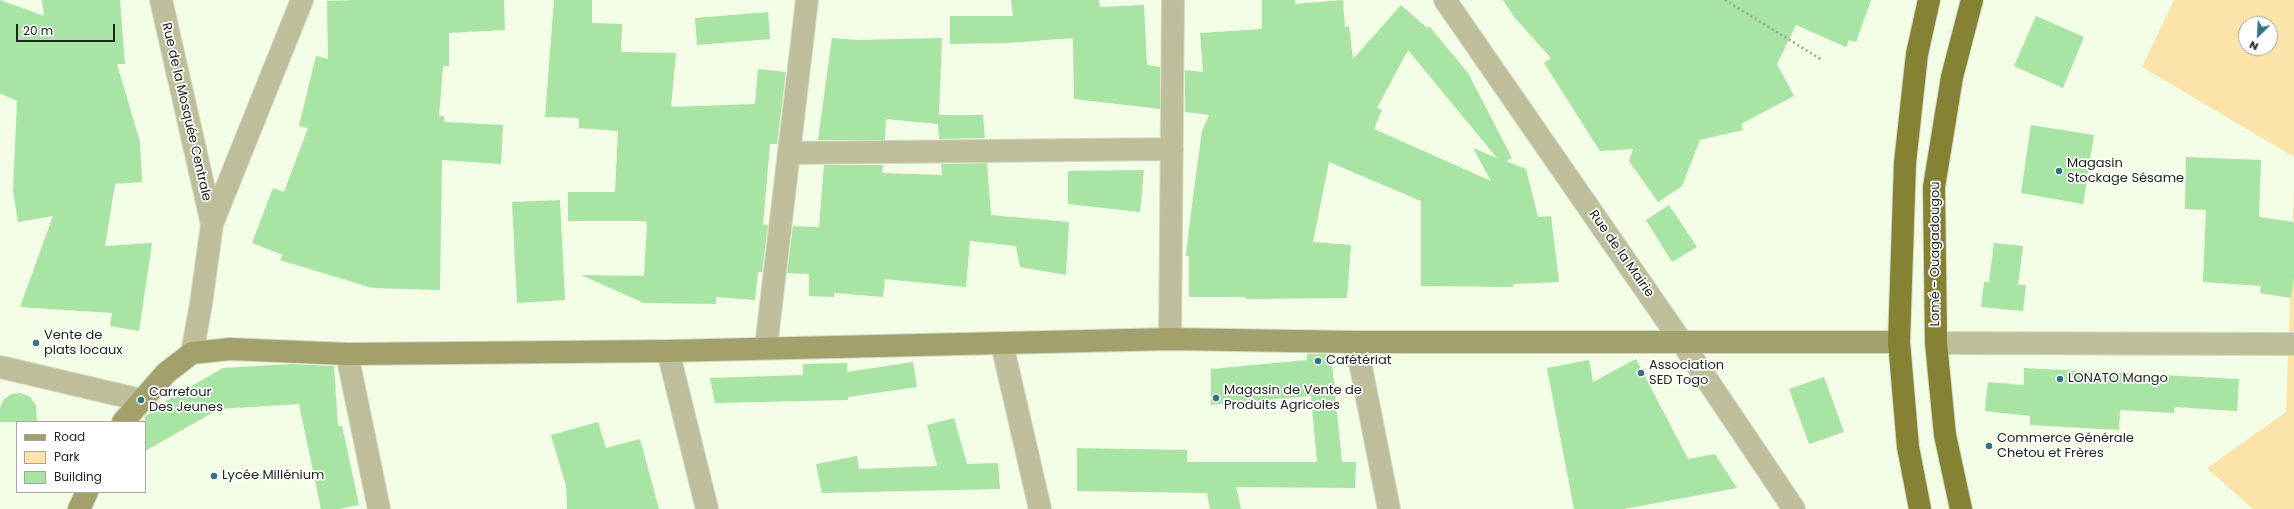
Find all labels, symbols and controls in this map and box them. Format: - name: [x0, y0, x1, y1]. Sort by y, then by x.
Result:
- scale bar: [18, 16, 117, 42]
- north arrow: [2238, 16, 2278, 56]
- street label: Rue de la Mosquée Centrale: [158, 21, 214, 203]
- text: 20 m: [23, 22, 53, 39]
- text: N: [2246, 37, 2261, 55]
- place label: Magasin Stockage Sésame: [2067, 156, 2184, 187]
- marker: Magasin Stockage Sésame: [2054, 166, 2064, 176]
- street label: Lomé - Ouagadougou: [1928, 181, 1944, 327]
- street label: Rue de la Mairie: [1585, 207, 1657, 301]
- place label: Vente de plats locaux: [44, 328, 123, 359]
- marker: Vente de plats locaux: [31, 338, 41, 348]
- place label: Cafétériat: [1326, 353, 1392, 369]
- marker: Cafétériat: [1313, 356, 1323, 366]
- place label: Association SED Togo: [1649, 358, 1724, 389]
- marker: Association SED Togo: [1636, 368, 1646, 378]
- place label: LONATO Mango: [2068, 371, 2168, 387]
- marker: LONATO Mango: [2055, 374, 2065, 384]
- place label: Magasin de Vente de Produits Agricoles: [1224, 383, 1362, 414]
- place label: Carrefour Des Jeunes: [149, 385, 223, 416]
- marker: Magasin de Vente de Produits Agricoles: [1211, 393, 1221, 403]
- marker: Carrefour Des Jeunes: [136, 395, 146, 405]
- legend: [16, 421, 146, 493]
- text: Road: [54, 428, 85, 445]
- place label: Commerce Générale Chetou et Frères: [1997, 431, 2134, 462]
- marker: Commerce Générale Chetou et Frères: [1984, 441, 1994, 451]
- text: Park: [54, 448, 80, 465]
- text: Building: [54, 468, 102, 485]
- place label: Lycée Millénium: [222, 468, 324, 484]
- marker: Lycée Millénium: [209, 471, 219, 481]

